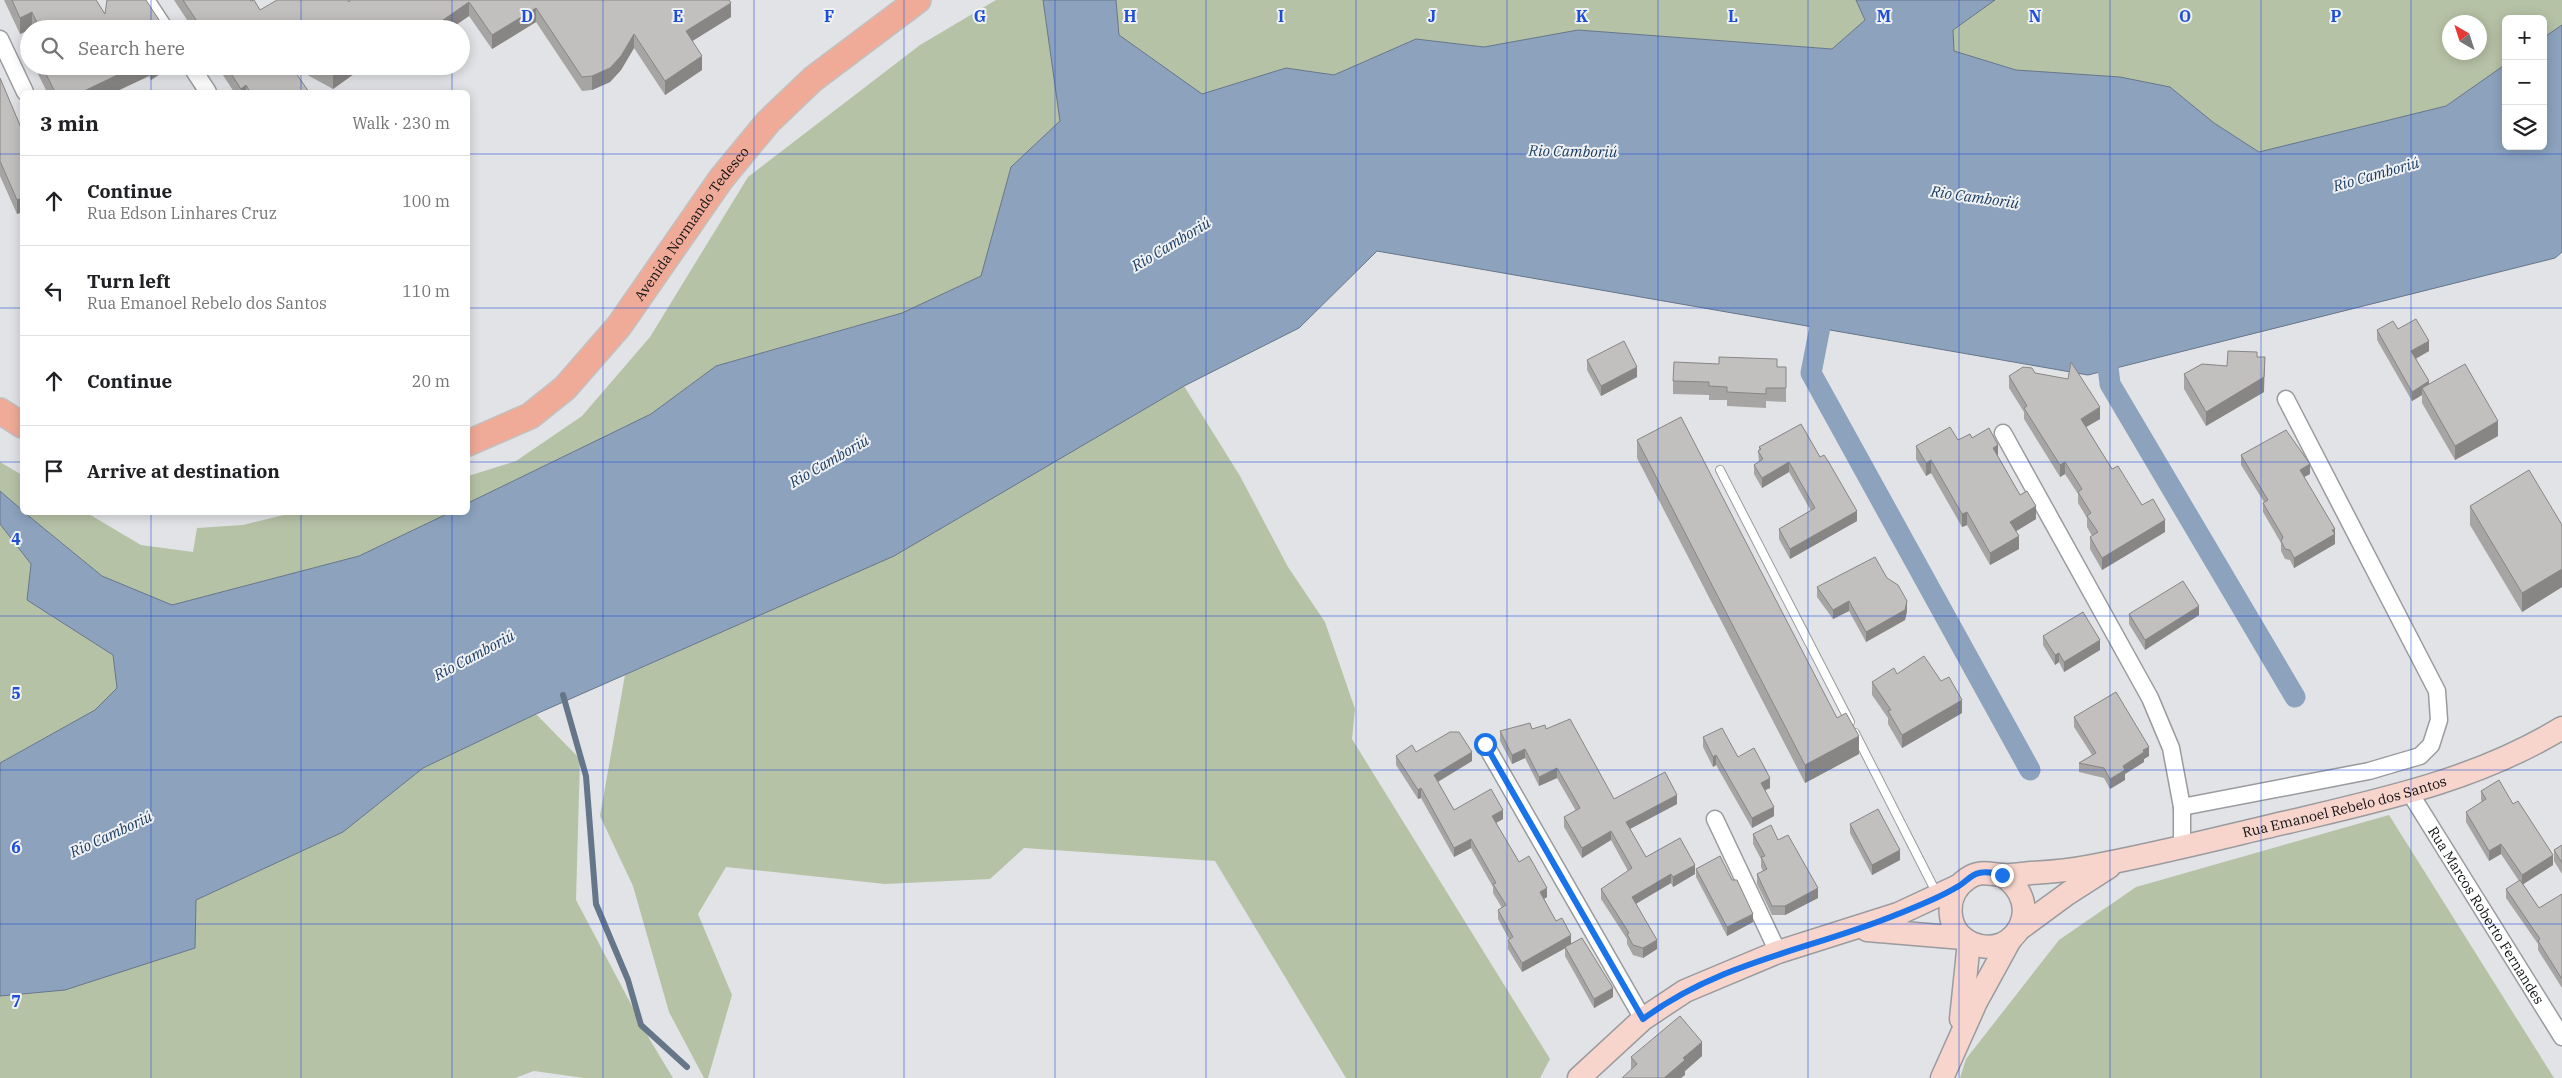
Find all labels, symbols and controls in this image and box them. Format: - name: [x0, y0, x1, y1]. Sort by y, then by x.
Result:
- text: D: [521, 6, 533, 26]
- text: E: [673, 6, 683, 26]
- text: F: [824, 6, 834, 26]
- text: G: [974, 6, 986, 26]
- text: H: [1124, 6, 1137, 26]
- text: I: [1278, 6, 1284, 26]
- text: J: [1428, 6, 1436, 26]
- text: K: [1576, 6, 1589, 26]
- text: L: [1728, 6, 1738, 26]
- text: M: [1877, 6, 1891, 26]
- text: N: [2029, 6, 2041, 26]
- text: O: [2179, 6, 2191, 26]
- text: P: [2331, 6, 2342, 26]
- north arrow: [2442, 15, 2487, 60]
- map controls: [2502, 15, 2547, 150]
- button: +: [2502, 15, 2547, 60]
- search box: [20, 20, 470, 75]
- icon: search: [38, 34, 66, 62]
- text: Search here: [78, 36, 185, 60]
- button: −: [2502, 60, 2547, 105]
- button: layers: [2502, 105, 2547, 150]
- text: 3 min: [40, 109, 99, 137]
- text: Walk · 230 m: [352, 113, 450, 133]
- water label: Rio Camboriú: [1527, 141, 1618, 161]
- street label: Avenida Normando Tedesco: [630, 143, 753, 304]
- water label: Rio Camboriú: [2330, 153, 2422, 196]
- text: Continue: [87, 179, 172, 203]
- water label: Rio Camboriú: [1929, 181, 2021, 213]
- icon: ahead: [40, 187, 68, 215]
- text: 100 m: [402, 191, 450, 211]
- text: Rua Edson Linhares Cruz: [87, 203, 277, 223]
- water label: Rio Camboriú: [1127, 213, 1214, 276]
- text: Turn left: [87, 269, 170, 293]
- icon: left: [40, 277, 68, 305]
- text: 110 m: [402, 281, 450, 301]
- text: Rua Emanoel Rebelo dos Santos: [87, 293, 327, 313]
- icon: ahead: [40, 367, 68, 395]
- text: Continue: [87, 369, 172, 393]
- text: 20 m: [412, 371, 450, 391]
- water label: Rio Camboriú: [785, 430, 873, 492]
- icon: arrive: [40, 457, 68, 485]
- text: Arrive at destination: [87, 459, 280, 483]
- text: 4: [11, 529, 21, 549]
- water label: Rio Camboriú: [429, 626, 518, 685]
- text: 5: [11, 683, 21, 703]
- route start: [1474, 733, 1497, 756]
- street label: Rua Emanoel Rebelo dos Santos: [2241, 772, 2449, 841]
- water label: Rio Camboriú: [66, 806, 156, 862]
- street label: Rua Marcos Roberto Fernandes: [2424, 823, 2548, 1008]
- text: 6: [11, 837, 21, 857]
- route end: [1991, 864, 2014, 887]
- text: 7: [11, 991, 21, 1011]

